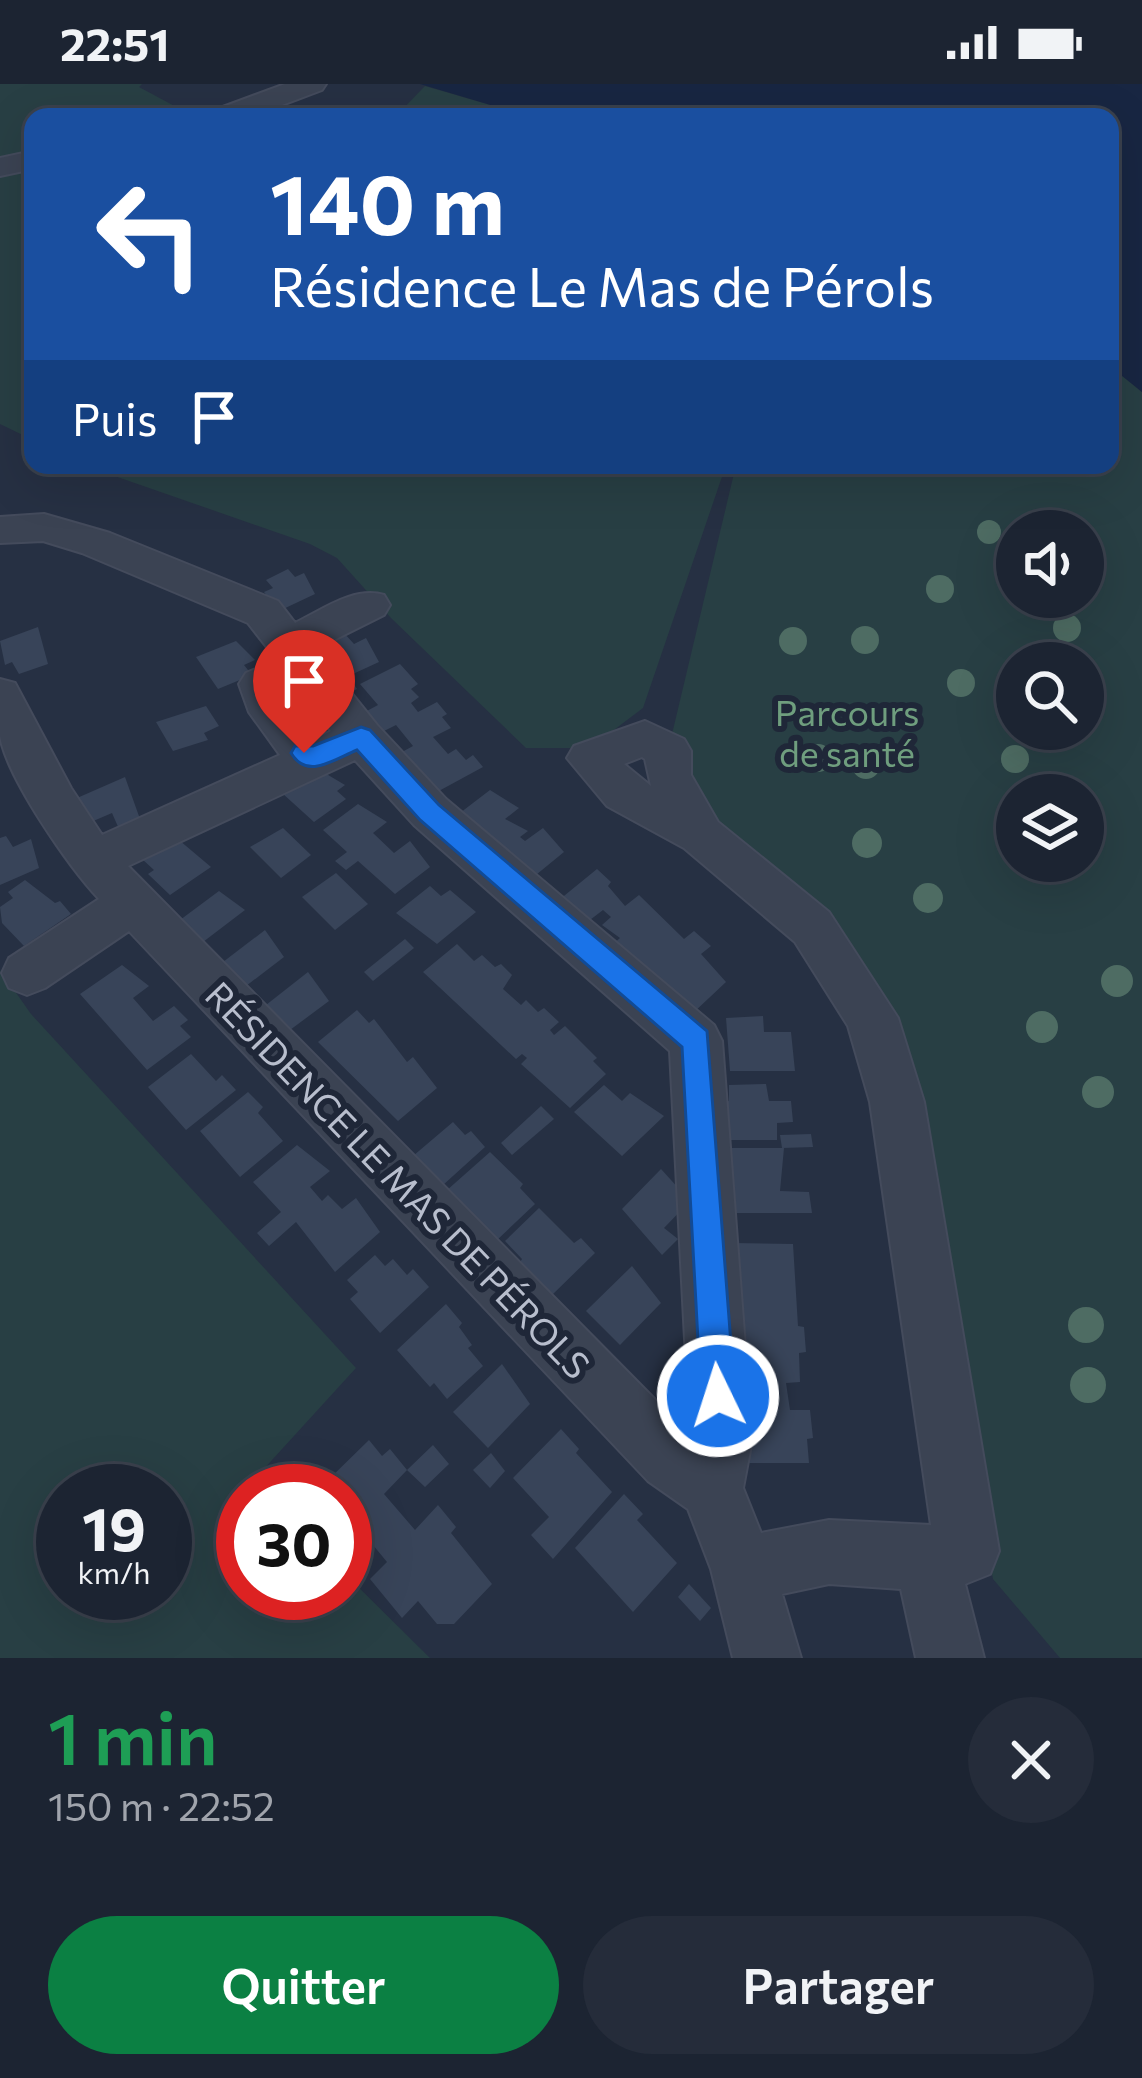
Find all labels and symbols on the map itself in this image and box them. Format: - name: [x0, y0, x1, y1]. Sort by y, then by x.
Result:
- pin: [253, 630, 355, 753]
- park label: Parcours de santé: [775, 689, 919, 774]
- street label: RÉSIDENCE LE MAS DE PÉROLS: [198, 972, 600, 1386]
- position arrow: [655, 1333, 781, 1459]
- speed limit sign: 30: [216, 1464, 372, 1620]

